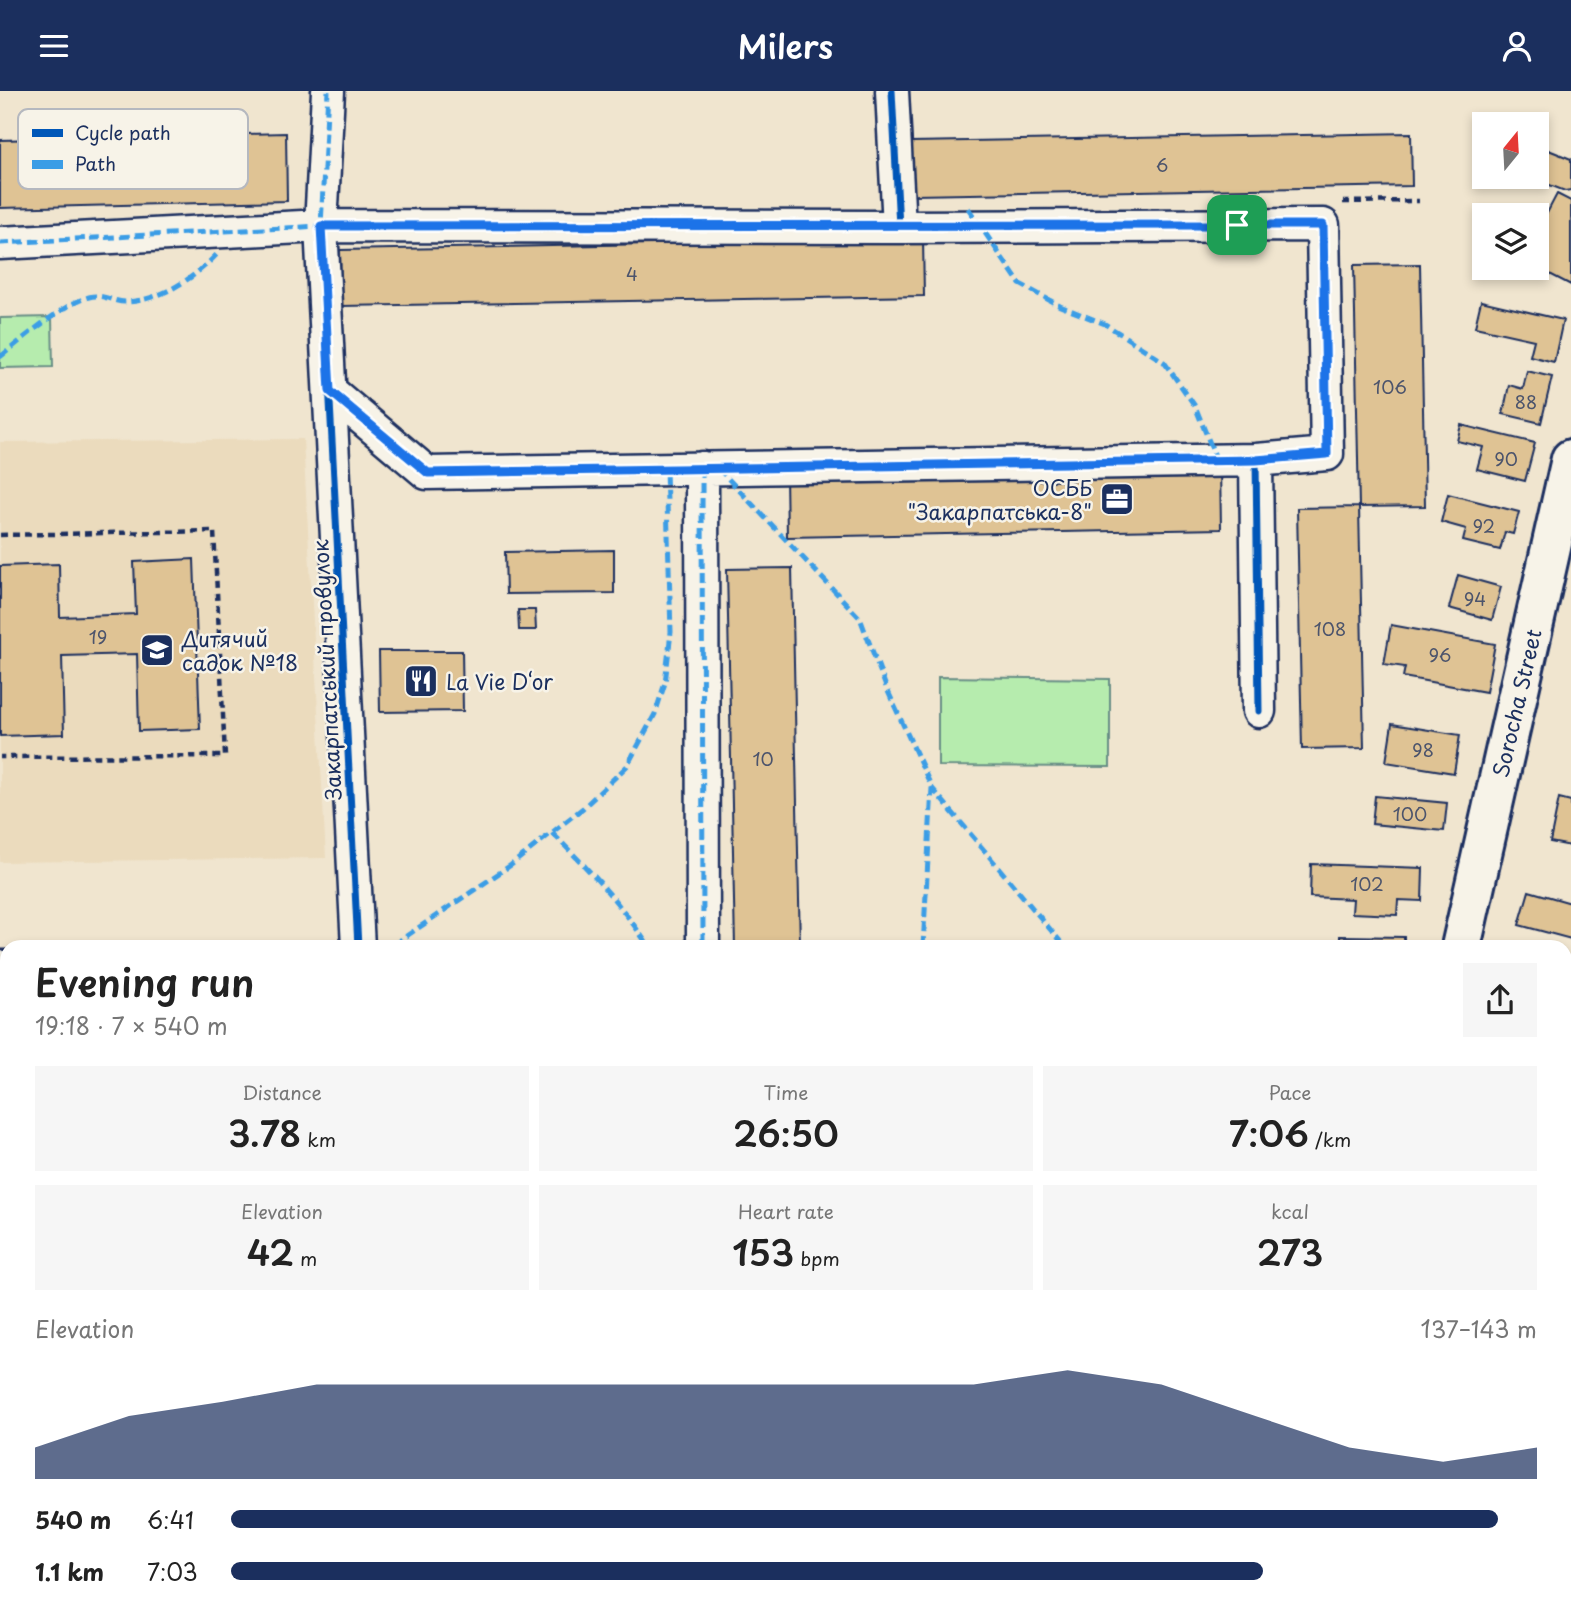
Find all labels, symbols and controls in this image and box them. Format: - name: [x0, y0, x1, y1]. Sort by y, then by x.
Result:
- text: Milers: [738, 22, 833, 70]
- icon: menu: [35, 27, 73, 65]
- icon: person: [1498, 27, 1536, 65]
- legend: [18, 109, 248, 189]
- north arrow: [1472, 112, 1549, 189]
- map controls: [1472, 112, 1549, 280]
- text: Cycle path: [75, 118, 171, 146]
- text: Path: [75, 149, 116, 177]
- house number: 6: [1156, 151, 1168, 178]
- pin: [1207, 195, 1267, 255]
- button: layers: [1472, 203, 1549, 280]
- icon: arrive: [1218, 206, 1256, 244]
- house number: 4: [626, 260, 638, 287]
- house number: 106: [1373, 373, 1407, 400]
- house number: 88: [1515, 388, 1537, 415]
- house number: 90: [1494, 445, 1518, 472]
- place label: ОСББ "Закарпатська-8": [908, 471, 1092, 527]
- office icon: ОСББ "Закарпатська-8": [1098, 480, 1136, 518]
- house number: 92: [1473, 512, 1495, 539]
- street label: Закарпатський провулок: [303, 538, 349, 801]
- house number: 94: [1464, 585, 1486, 612]
- house number: 108: [1314, 615, 1346, 642]
- place label: Дитячий садок №18: [181, 622, 298, 678]
- house number: 19: [89, 623, 107, 650]
- street label: Sorocha Street: [1483, 626, 1549, 780]
- school or university icon: Дитячий садок №18: [138, 631, 176, 669]
- house number: 96: [1429, 641, 1451, 668]
- restaurant icon: La Vie D‘or: [402, 662, 440, 700]
- place label: La Vie D‘or: [446, 665, 553, 697]
- house number: 98: [1412, 736, 1434, 763]
- house number: 10: [752, 745, 774, 772]
- house number: 100: [1393, 800, 1427, 827]
- house number: 102: [1350, 870, 1384, 897]
- text: Evening run: [35, 953, 254, 1010]
- button: share: [1463, 963, 1537, 1037]
- text: 19:18 · 7 × 540 m: [35, 1008, 228, 1043]
- text: Distance: [242, 1078, 322, 1106]
- text: Time: [764, 1078, 808, 1106]
- text: Pace: [1269, 1078, 1311, 1106]
- text: 3.78: [228, 1106, 301, 1159]
- text: 26:50: [733, 1106, 839, 1159]
- text: 7:06: [1229, 1106, 1309, 1159]
- text: km: [301, 1125, 336, 1153]
- text: /km: [1309, 1125, 1351, 1153]
- text: Elevation: [241, 1197, 323, 1225]
- text: Heart rate: [738, 1197, 834, 1225]
- text: kcal: [1271, 1197, 1309, 1225]
- text: 42: [247, 1225, 294, 1278]
- text: 153: [732, 1225, 794, 1278]
- text: 273: [1257, 1225, 1323, 1278]
- text: m: [294, 1244, 317, 1272]
- text: bpm: [794, 1244, 840, 1272]
- text: Elevation: [35, 1311, 134, 1346]
- text: 137–143 m: [1421, 1311, 1537, 1346]
- text: 540 m: [35, 1502, 111, 1537]
- text: 6:41: [147, 1502, 194, 1537]
- text: 1.1 km: [35, 1554, 104, 1589]
- text: 7:03: [147, 1554, 198, 1589]

